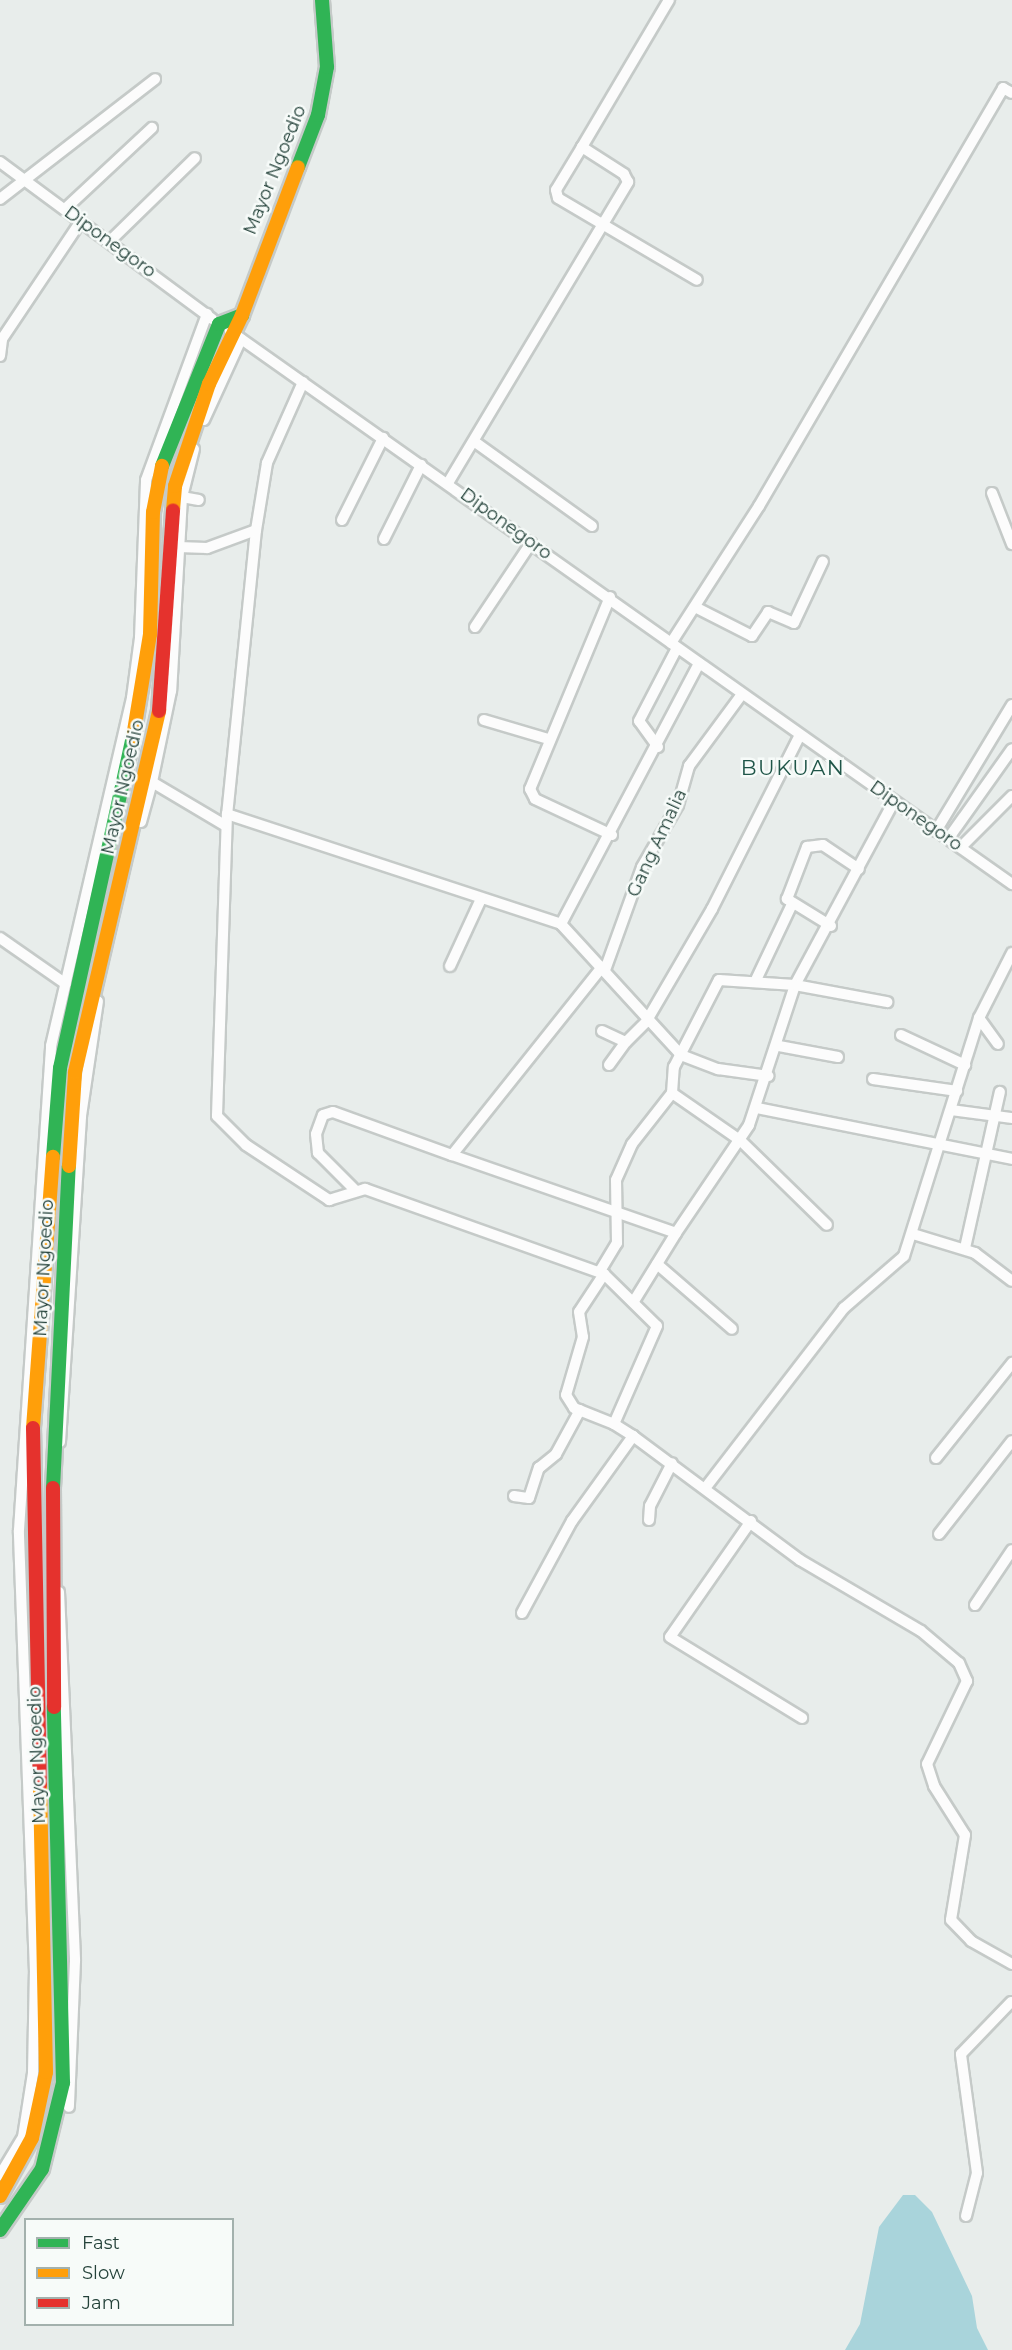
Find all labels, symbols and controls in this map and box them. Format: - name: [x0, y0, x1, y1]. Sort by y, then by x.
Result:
- street label: Mayor Ngoedio: [239, 102, 311, 238]
- street label: Diponegoro: [60, 201, 160, 283]
- street label: Diponegoro: [456, 483, 556, 565]
- street label: Mayor Ngoedio: [97, 718, 149, 856]
- district label: BUKUAN: [741, 755, 845, 781]
- street label: Diponegoro: [866, 776, 966, 856]
- street label: Gang Amalia: [623, 786, 691, 900]
- street label: Mayor Ngoedio: [30, 1199, 58, 1337]
- street label: Mayor Ngoedio: [24, 1686, 50, 1824]
- legend: [24, 2218, 234, 2326]
- text: Fast: [82, 2232, 120, 2254]
- text: Slow: [82, 2262, 125, 2284]
- text: Jam: [82, 2292, 121, 2314]

